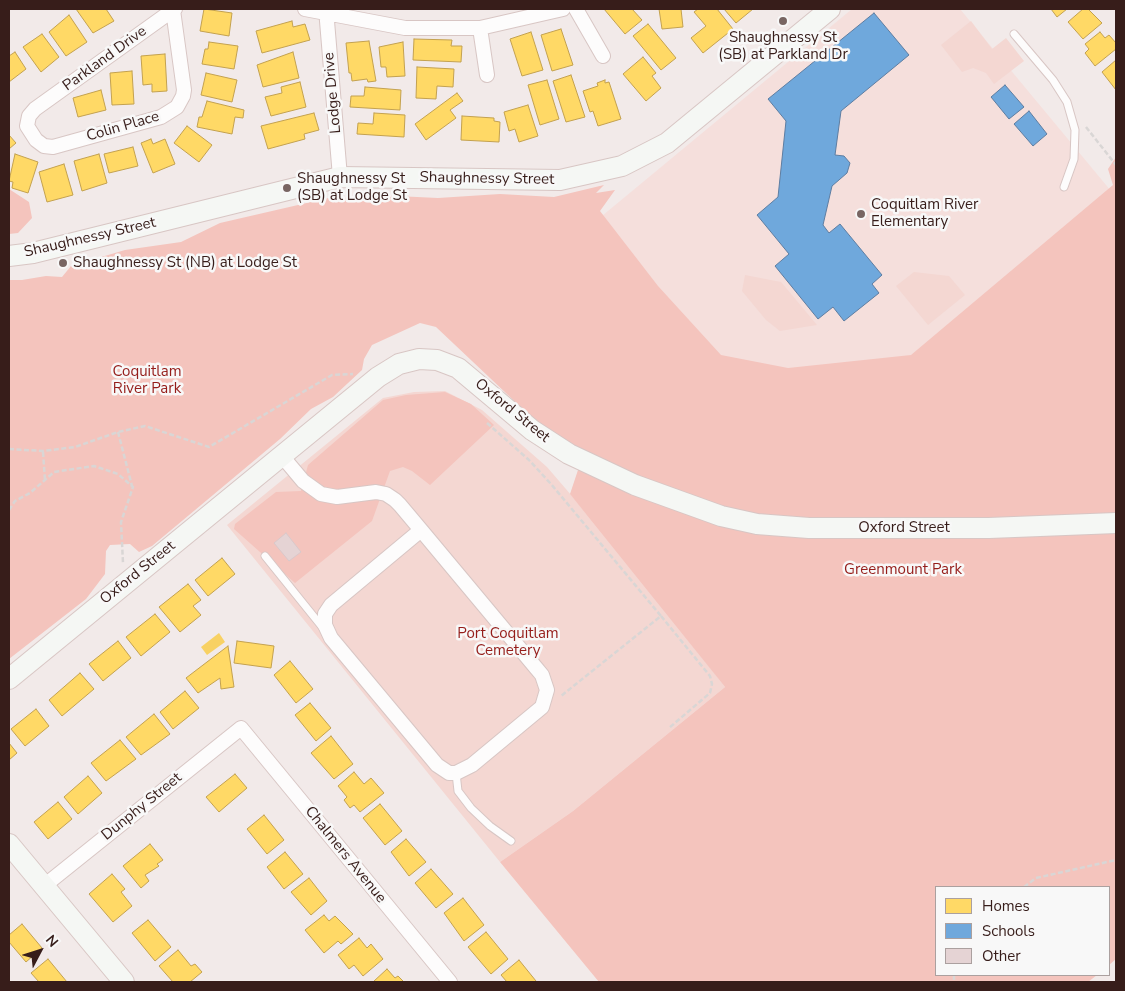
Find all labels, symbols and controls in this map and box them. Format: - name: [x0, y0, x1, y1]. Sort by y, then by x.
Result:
- marker: Shaughnessy St (SB) at Parkland Dr: [777, 15, 789, 27]
- street label: Parkland Drive: [60, 23, 150, 95]
- place label: Shaughnessy St (SB) at Parkland Dr: [718, 29, 848, 64]
- street label: Lodge Drive: [320, 52, 346, 134]
- street label: Colin Place: [85, 108, 161, 146]
- street label: Shaughnessy Street: [420, 169, 554, 189]
- place label: Shaughnessy St (SB) at Lodge St: [297, 170, 407, 205]
- marker: Shaughnessy St (SB) at Lodge St: [281, 182, 293, 194]
- place label: Coquitlam River Elementary: [871, 196, 978, 231]
- marker: Coquitlam River Elementary: [855, 208, 867, 220]
- street label: Shaughnessy Street: [22, 214, 158, 262]
- place label: Shaughnessy St (NB) at Lodge St: [73, 254, 297, 272]
- marker: Shaughnessy St (NB) at Lodge St: [57, 257, 69, 269]
- park label: Coquitlam River Park: [112, 363, 182, 398]
- street label: Oxford Street: [471, 375, 553, 447]
- street label: Oxford Street: [858, 519, 950, 537]
- street label: Oxford Street: [97, 537, 179, 609]
- park label: Greenmount Park: [844, 561, 962, 579]
- park label: Port Coquitlam Cemetery: [457, 625, 559, 660]
- street label: Dunphy Street: [98, 769, 186, 845]
- street label: Chalmers Avenue: [300, 803, 390, 907]
- legend: [935, 886, 1110, 976]
- text: Homes: [982, 896, 1030, 916]
- text: Schools: [982, 921, 1035, 941]
- north arrow: [15, 926, 65, 976]
- text: N: [41, 931, 63, 951]
- text: Other: [982, 946, 1021, 966]

